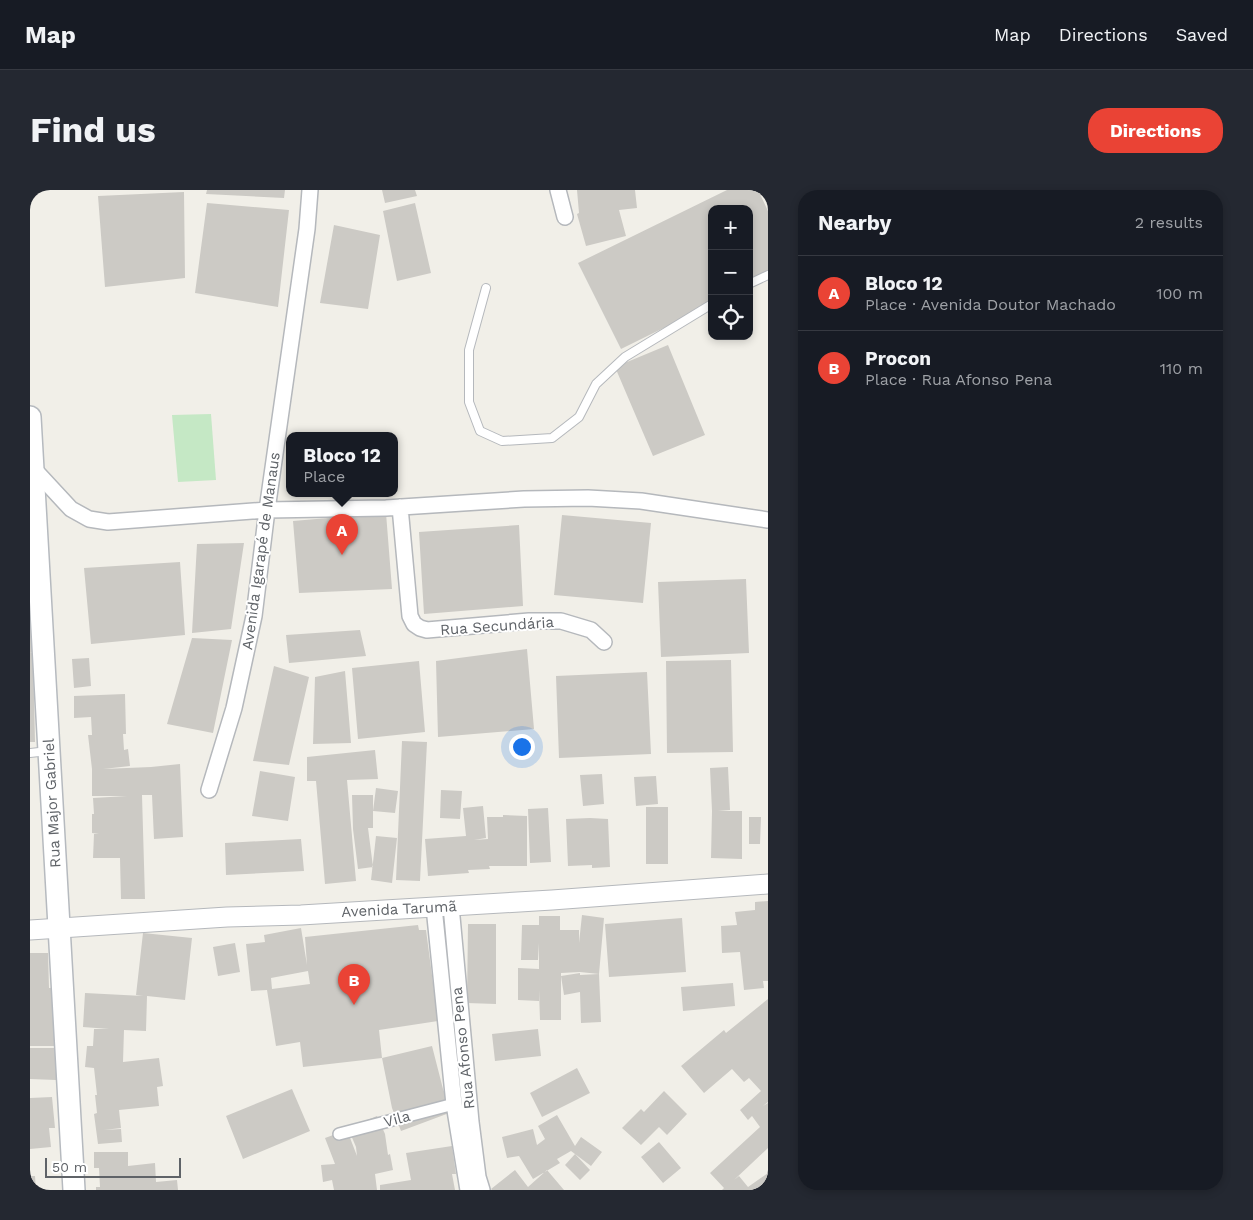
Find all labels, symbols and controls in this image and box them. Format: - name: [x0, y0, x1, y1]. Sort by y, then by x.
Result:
- text: Map: [25, 21, 76, 49]
- text: Map: [994, 24, 1031, 45]
- text: Directions: [1059, 24, 1148, 45]
- text: Saved: [1176, 24, 1228, 45]
- button: Directions: [1088, 108, 1223, 153]
- text: Find us: [30, 109, 156, 151]
- map controls: [708, 205, 753, 340]
- button: +: [708, 205, 753, 250]
- text: Nearby: [818, 210, 891, 235]
- text: 2 results: [1135, 213, 1203, 232]
- button: −: [708, 250, 753, 295]
- text: Bloco 12: [865, 272, 943, 295]
- text: A: [829, 284, 839, 303]
- text: 100 m: [1156, 284, 1203, 303]
- button: locate: [708, 295, 753, 340]
- text: Place · Avenida Doutor Machado: [865, 295, 1116, 314]
- text: Procon: [865, 347, 931, 370]
- text: B: [829, 359, 839, 378]
- text: 110 m: [1160, 359, 1203, 378]
- text: Place · Rua Afonso Pena: [865, 370, 1052, 389]
- popup: [286, 432, 398, 497]
- text: Bloco 12: [303, 444, 381, 467]
- street label: Avenida Igarapé de Manaus: [238, 451, 284, 651]
- text: Place: [303, 467, 345, 486]
- pin: A: [326, 514, 358, 555]
- street label: Rua Secundária: [439, 613, 555, 639]
- your location: [509, 734, 535, 760]
- street label: Rua Major Gabriel: [40, 737, 64, 868]
- street label: Avenida Tarumã: [341, 897, 458, 921]
- pin: B: [338, 964, 370, 1005]
- street label: Rua Afonso Pena: [448, 986, 478, 1110]
- street label: Vila: [382, 1107, 413, 1131]
- scale bar: [45, 1155, 181, 1178]
- text: 50 m: [52, 1159, 87, 1175]

